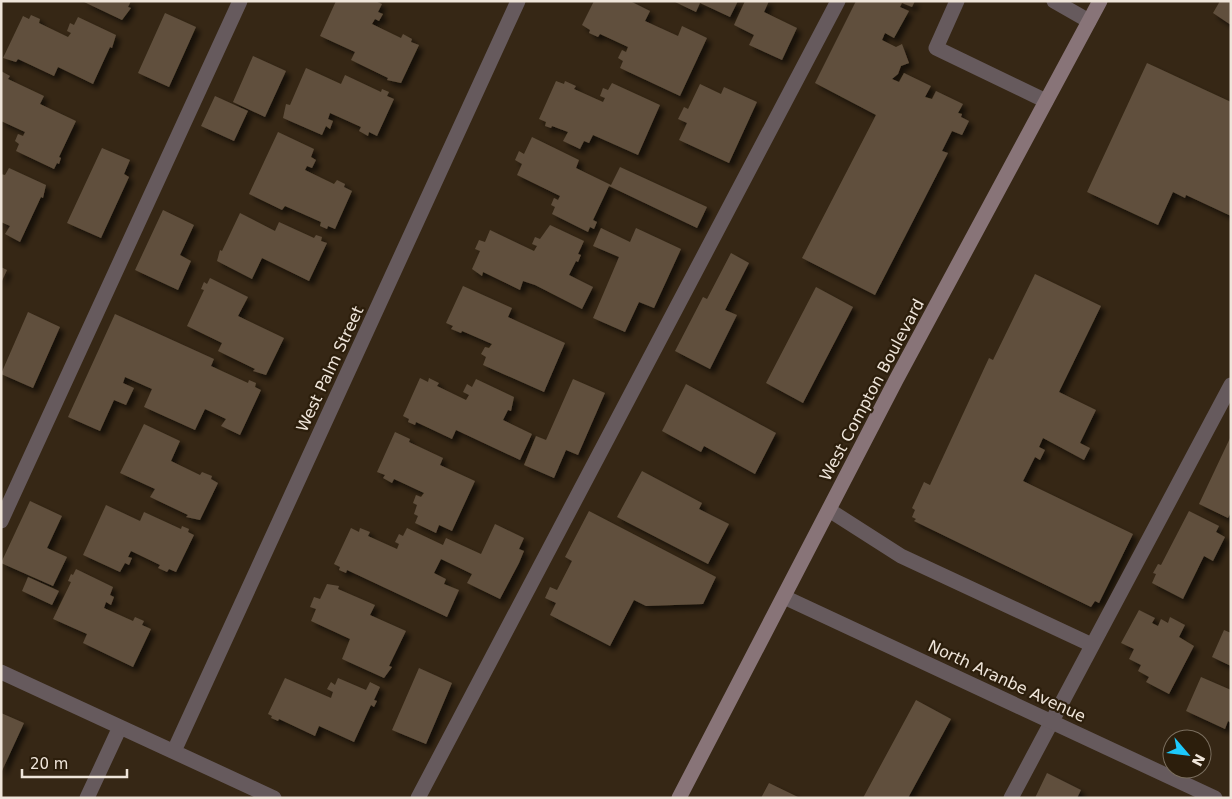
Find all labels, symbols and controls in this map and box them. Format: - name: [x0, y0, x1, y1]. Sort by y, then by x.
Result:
- street label: West Compton Boulevard: [816, 296, 928, 484]
- street label: West Palm Street: [292, 303, 368, 435]
- street label: North Aranbe Avenue: [925, 636, 1089, 726]
- north arrow: [1162, 729, 1212, 779]
- scale bar: [22, 746, 128, 778]
- text: N: [1189, 751, 1208, 769]
- text: 20 m: [30, 755, 68, 773]

